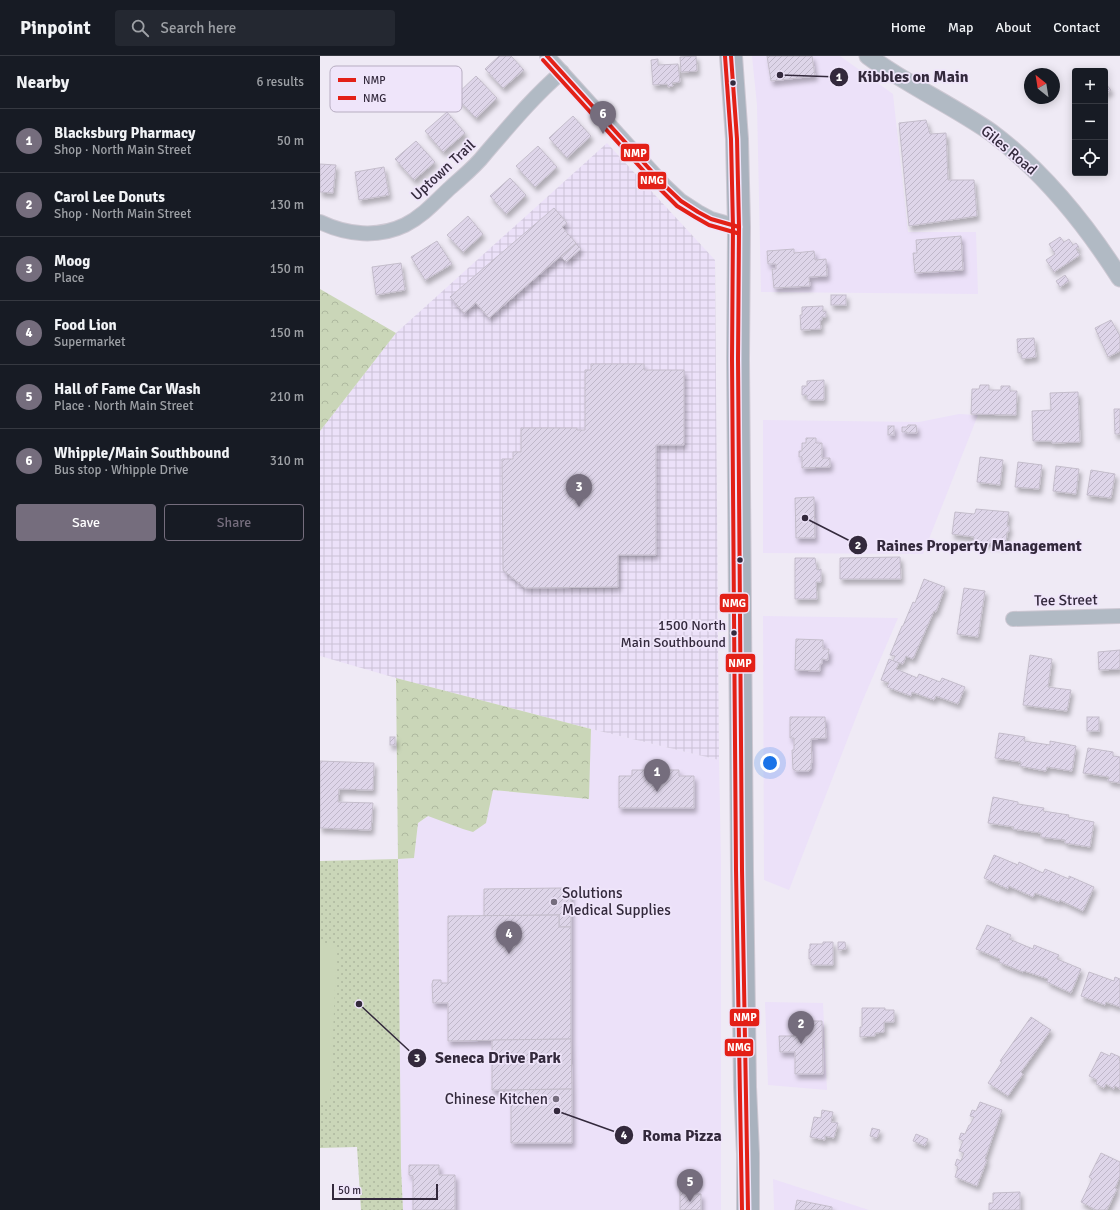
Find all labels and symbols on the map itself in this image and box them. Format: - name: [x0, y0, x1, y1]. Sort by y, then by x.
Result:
- callout: Kibbles on Main: [829, 63, 976, 91]
- legend: [330, 66, 462, 112]
- text: Kibbles on Main: [858, 67, 969, 87]
- north arrow: [1024, 68, 1060, 104]
- text: 1: [836, 70, 843, 85]
- text: NMP: [363, 74, 386, 87]
- unlabelled marker: [728, 78, 738, 88]
- text: NMG: [363, 92, 386, 105]
- pin: 6: [590, 101, 616, 134]
- street label: Giles Road: [977, 121, 1041, 179]
- street label: Uptown Trail: [407, 136, 479, 204]
- line badge: NMP: [620, 143, 650, 162]
- text: NMP: [623, 147, 647, 160]
- line badge: NMG: [637, 171, 667, 190]
- text: NMG: [640, 174, 664, 187]
- pin: 3: [566, 474, 592, 507]
- callout: Raines Property Management: [848, 531, 1090, 559]
- text: Raines Property Management: [876, 536, 1082, 556]
- text: 2: [855, 538, 861, 553]
- unlabelled marker: [735, 555, 745, 565]
- street label: Tee Street: [1034, 590, 1098, 610]
- line badge: NMG: [719, 593, 749, 613]
- text: NMG: [722, 597, 746, 610]
- place label: 1500 North Main Southbound: [620, 617, 726, 651]
- marker: 1500 North Main Southbound: [729, 628, 739, 638]
- line badge: NMP: [725, 653, 756, 673]
- text: NMP: [728, 657, 752, 670]
- your location: [760, 753, 780, 773]
- pin: 1: [644, 759, 670, 792]
- place label: Solutions Medical Supplies: [562, 884, 671, 919]
- marker: Solutions Medical Supplies: [549, 897, 559, 907]
- pin: 4: [496, 921, 522, 954]
- line badge: NMP: [729, 1008, 760, 1027]
- text: NMP: [733, 1011, 757, 1024]
- pin: 2: [788, 1011, 814, 1044]
- line badge: NMG: [724, 1038, 754, 1057]
- text: NMG: [727, 1041, 751, 1054]
- callout: Seneca Drive Park: [407, 1044, 569, 1072]
- text: Seneca Drive Park: [435, 1048, 562, 1068]
- text: 3: [414, 1051, 420, 1066]
- place label: Chinese Kitchen: [445, 1090, 548, 1108]
- marker: Chinese Kitchen: [551, 1094, 561, 1104]
- callout: Roma Pizza: [614, 1121, 730, 1149]
- text: Roma Pizza: [642, 1126, 722, 1146]
- text: 4: [621, 1128, 628, 1143]
- pin: 5: [677, 1169, 703, 1202]
- scale bar: [332, 1182, 438, 1201]

